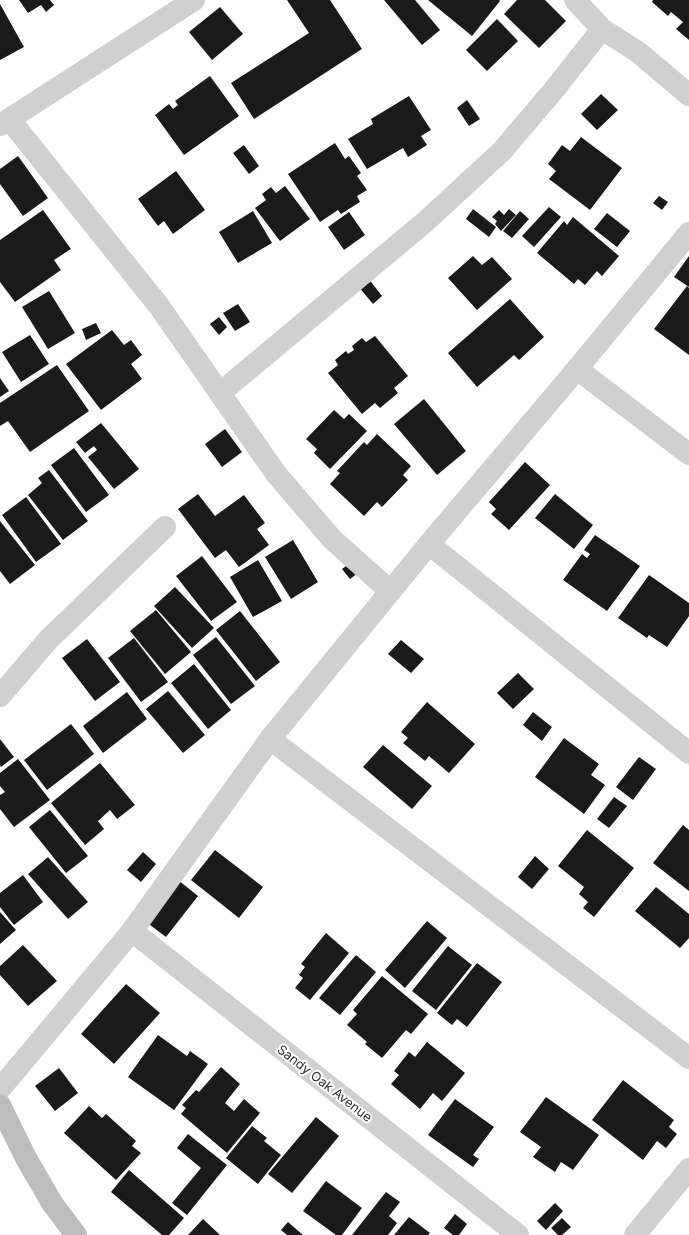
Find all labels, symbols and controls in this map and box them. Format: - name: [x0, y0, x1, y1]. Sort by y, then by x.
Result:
- street label: Sandy Oak Avenue: [274, 1041, 376, 1125]

